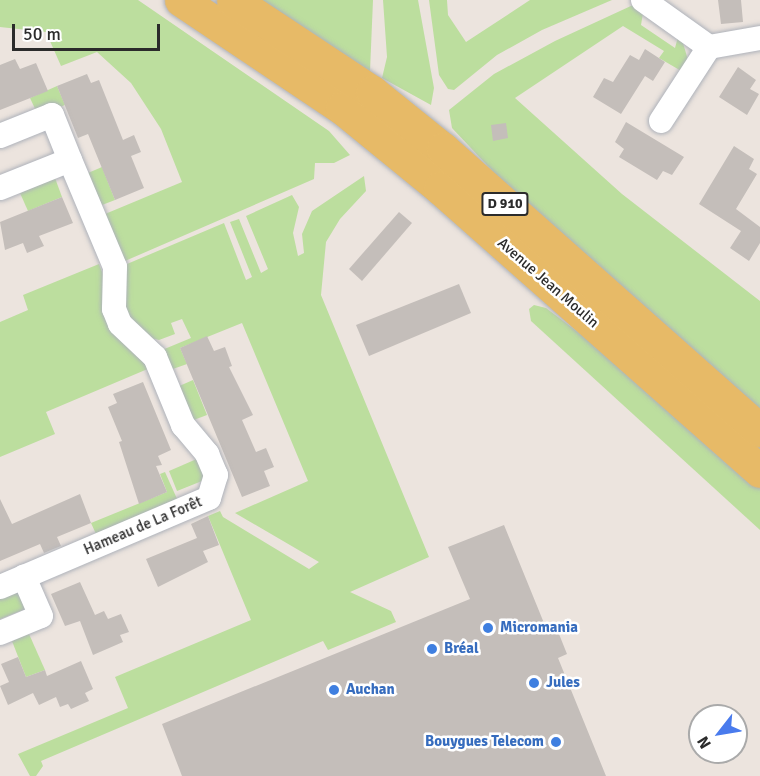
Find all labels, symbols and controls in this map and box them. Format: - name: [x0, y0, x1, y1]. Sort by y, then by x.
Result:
- scale bar: [15, 12, 164, 50]
- text: 50 m: [23, 23, 61, 45]
- road number: D 910: [481, 193, 529, 215]
- street label: Avenue Jean Moulin: [494, 234, 602, 332]
- street label: Hameau de La Forêt: [81, 493, 205, 559]
- place label: Micromania: [500, 619, 578, 637]
- marker: Micromania: [481, 621, 495, 635]
- place label: Bréal: [444, 640, 479, 658]
- marker: Bréal: [425, 642, 439, 656]
- place label: Jules: [546, 674, 580, 692]
- marker: Jules: [527, 676, 541, 690]
- place label: Auchan: [346, 681, 395, 699]
- marker: Auchan: [327, 683, 341, 697]
- north arrow: [688, 704, 748, 764]
- text: N: [693, 732, 716, 752]
- place label: Bouygues Telecom: [425, 733, 544, 751]
- marker: Bouygues Telecom: [549, 735, 563, 749]

